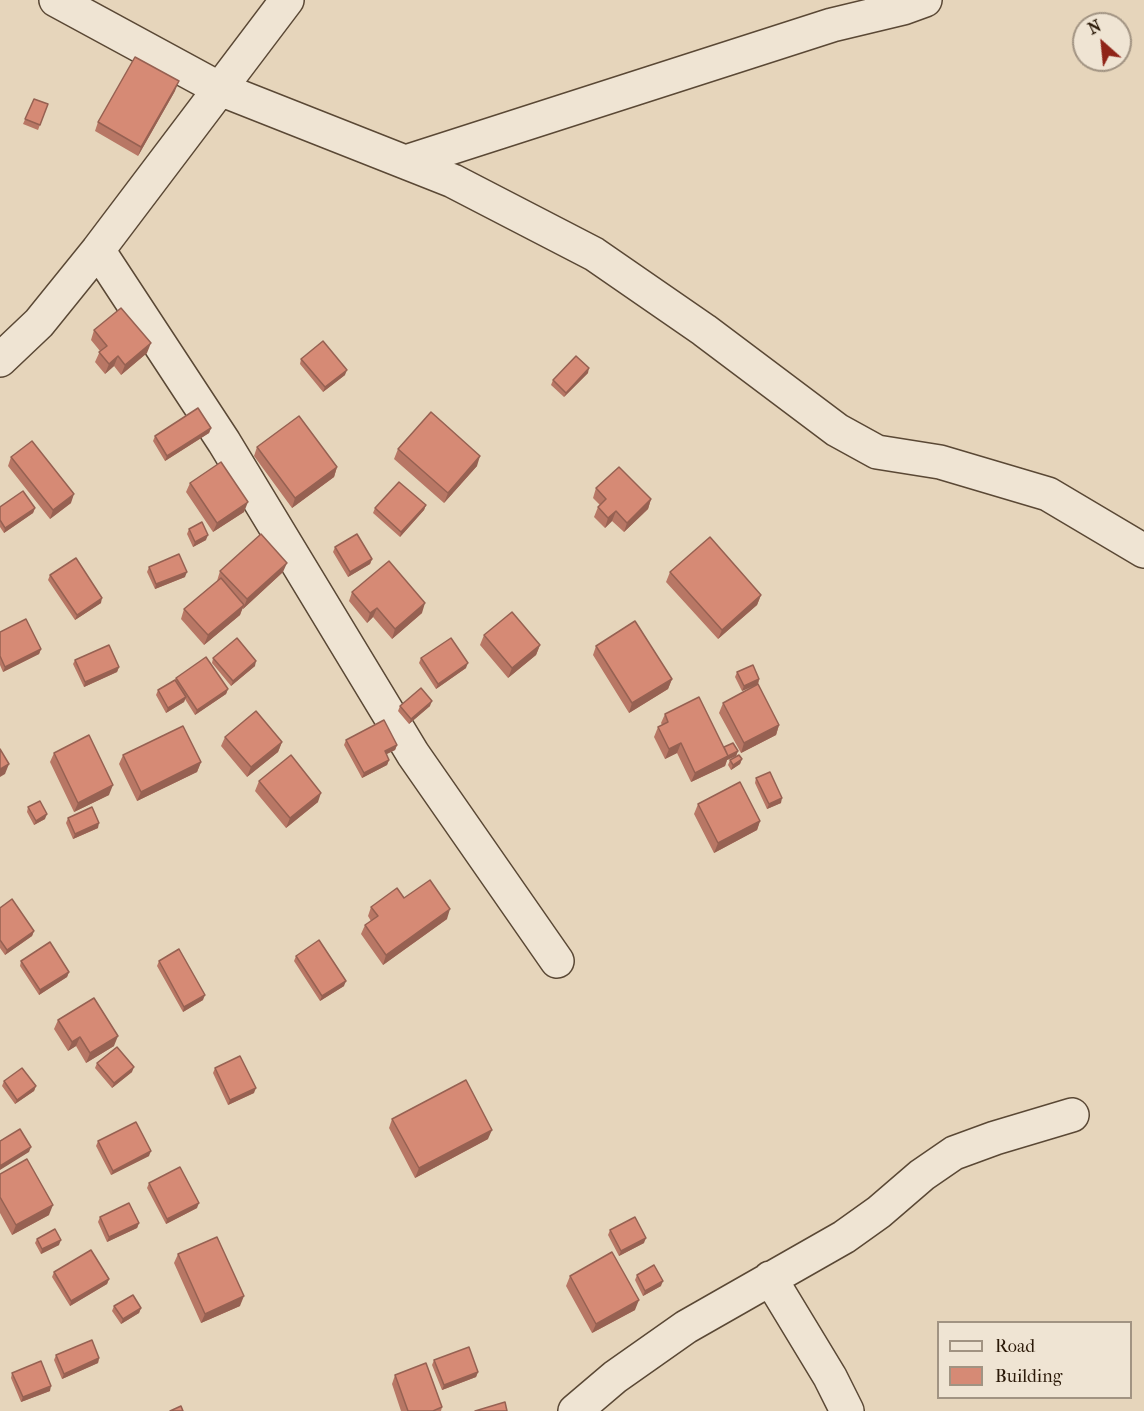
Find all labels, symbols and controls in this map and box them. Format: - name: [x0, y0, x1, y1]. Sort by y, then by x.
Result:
- north arrow: [1072, 12, 1132, 72]
- text: N: [1085, 16, 1104, 39]
- legend: [937, 1321, 1132, 1399]
- text: Road: [995, 1336, 1035, 1357]
- text: Building: [995, 1366, 1062, 1387]

